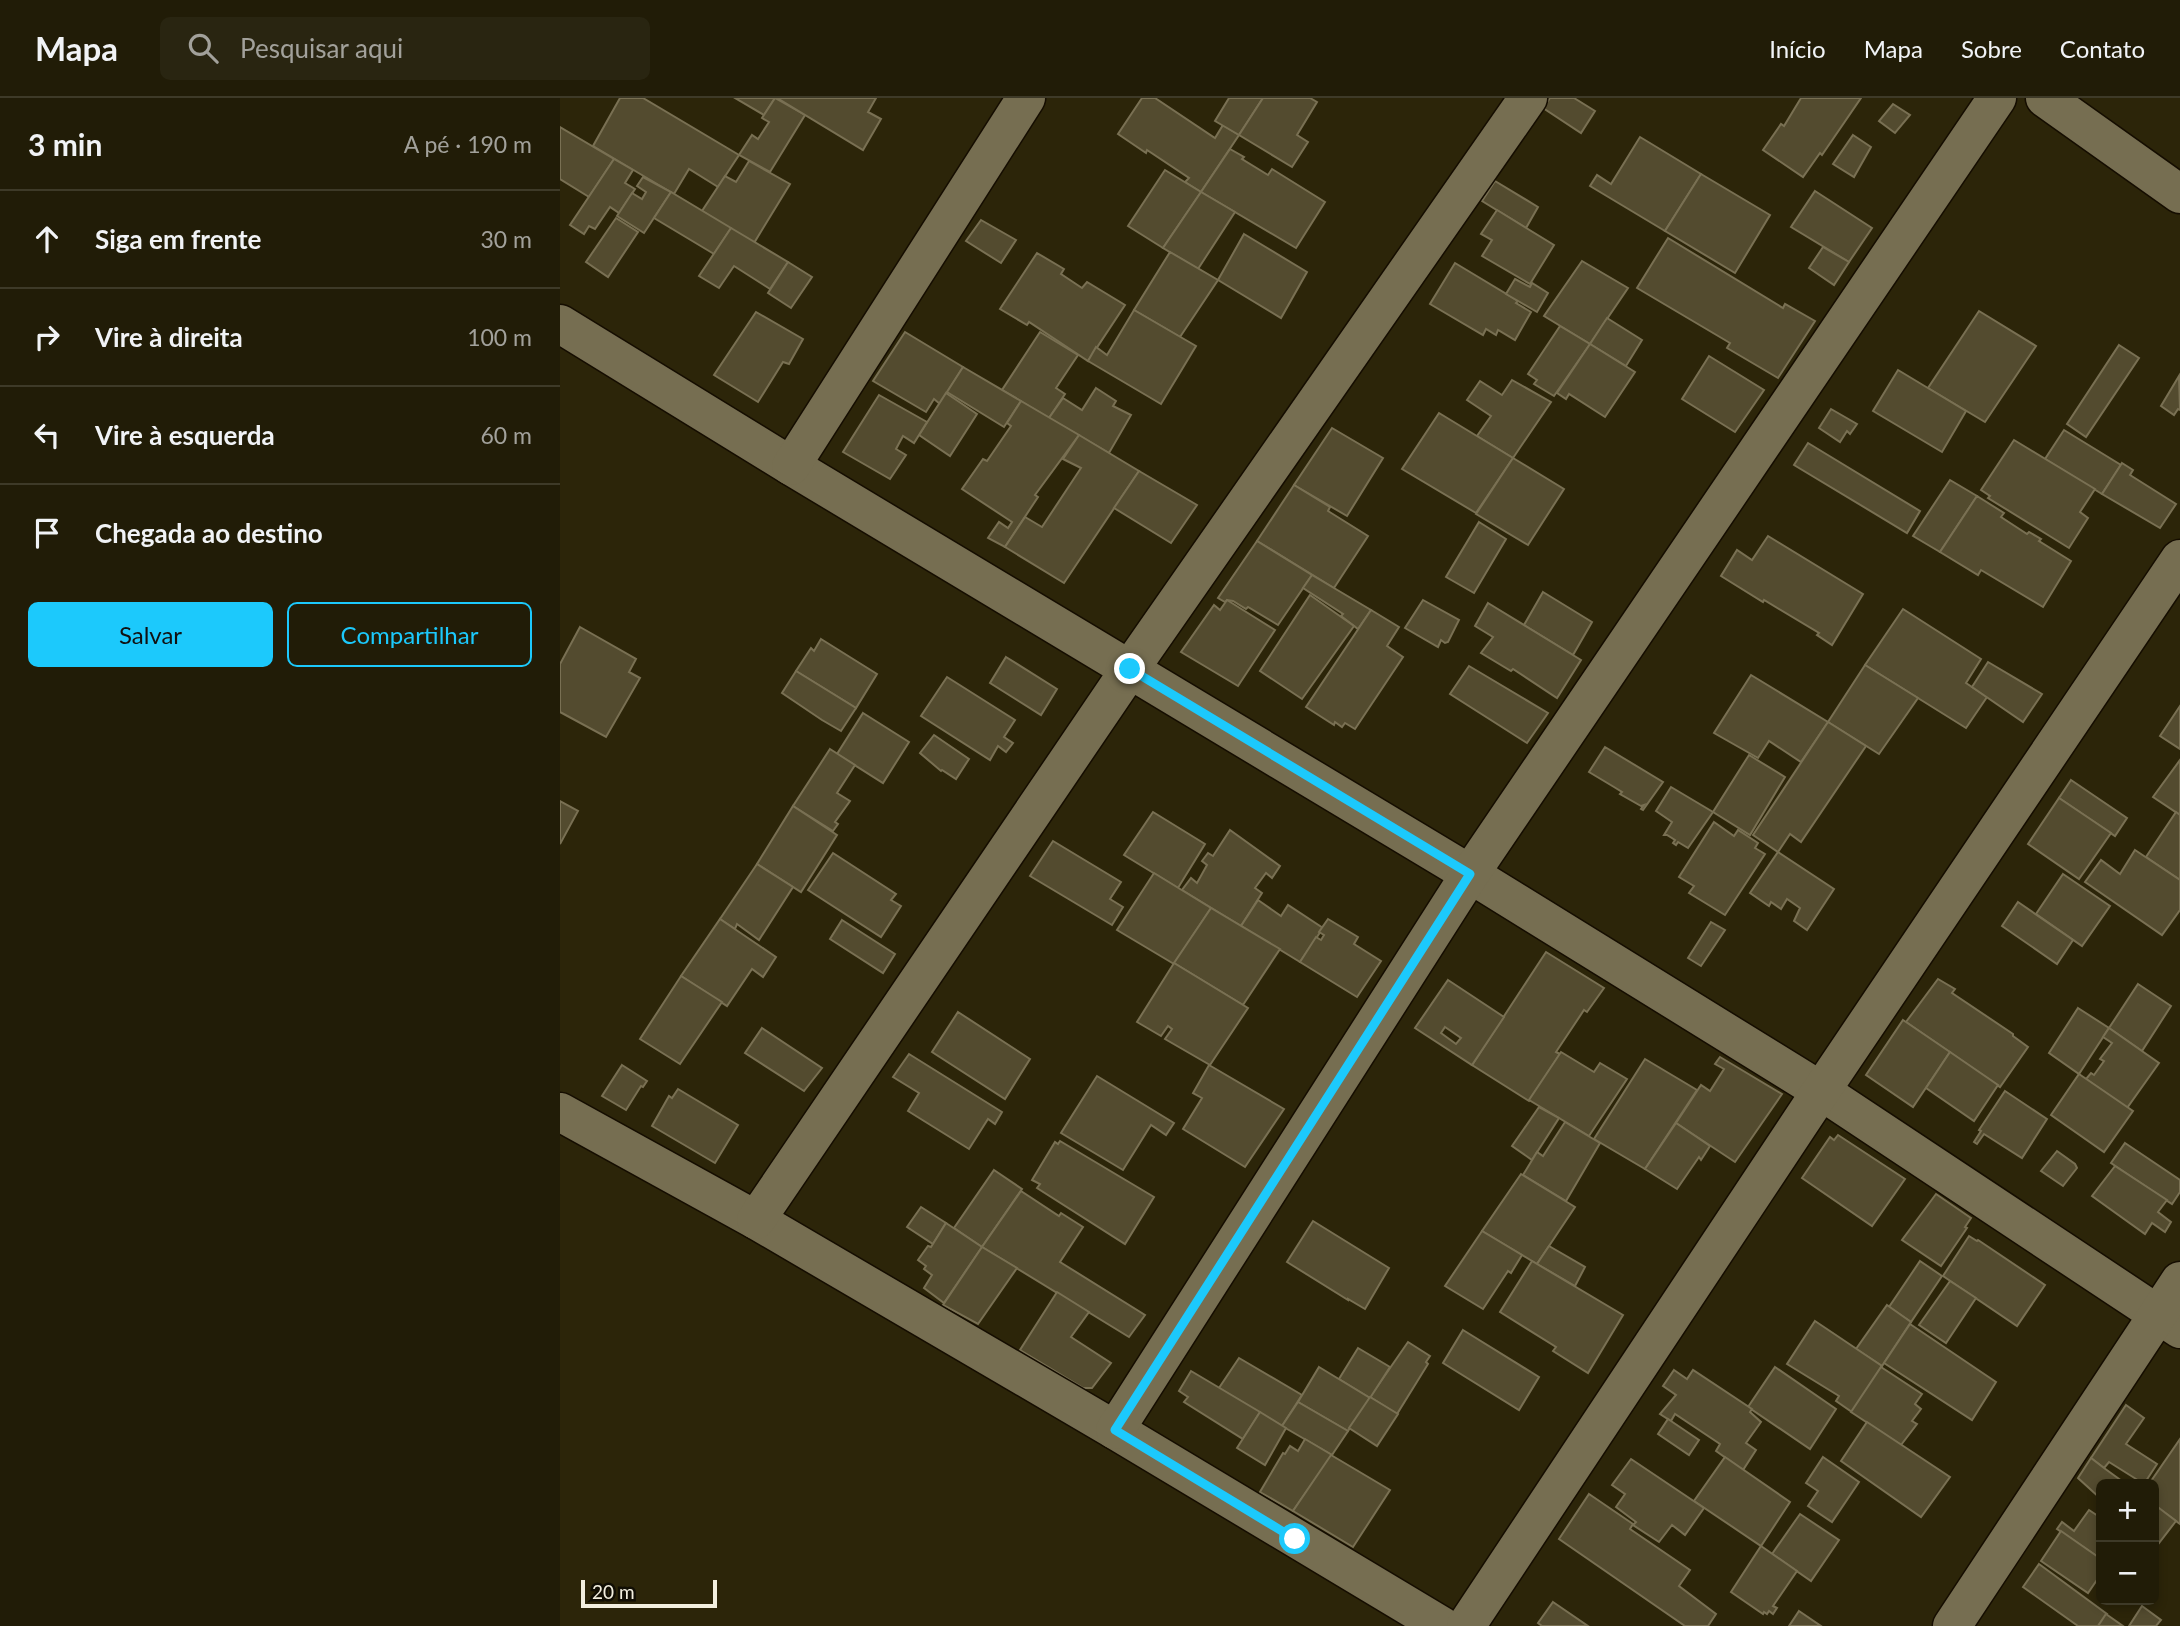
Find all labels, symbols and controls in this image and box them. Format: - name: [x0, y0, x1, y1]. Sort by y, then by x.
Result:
- search box: [160, 17, 650, 80]
- text: Mapa: [35, 28, 118, 68]
- icon: search: [184, 29, 222, 67]
- text: Pesquisar aqui: [240, 32, 403, 64]
- text: Início: [1769, 34, 1826, 63]
- text: Mapa: [1864, 34, 1923, 63]
- text: Sobre: [1961, 34, 2022, 63]
- text: Contato: [2060, 34, 2145, 63]
- text: 3 min: [28, 126, 102, 162]
- text: A pé · 190 m: [404, 130, 532, 158]
- icon: ahead: [28, 220, 66, 258]
- text: Siga em frente: [95, 223, 262, 255]
- text: 30 m: [481, 225, 532, 253]
- icon: right: [28, 318, 66, 356]
- text: Vire à direita: [95, 321, 243, 353]
- text: 100 m: [467, 323, 532, 351]
- icon: left: [28, 416, 66, 454]
- text: Vire à esquerda: [95, 419, 275, 451]
- text: 60 m: [481, 421, 532, 449]
- icon: arrive: [28, 514, 66, 552]
- text: Chegada ao destino: [95, 517, 323, 549]
- button: Salvar: [28, 602, 273, 667]
- button: Compartilhar: [287, 602, 532, 667]
- route end: [1114, 653, 1145, 684]
- map controls: [2096, 1479, 2159, 1605]
- button: +: [2096, 1479, 2159, 1542]
- route start: [1279, 1523, 1310, 1554]
- button: −: [2096, 1542, 2159, 1605]
- scale bar: [581, 1577, 718, 1609]
- text: 20 m: [592, 1580, 635, 1603]

